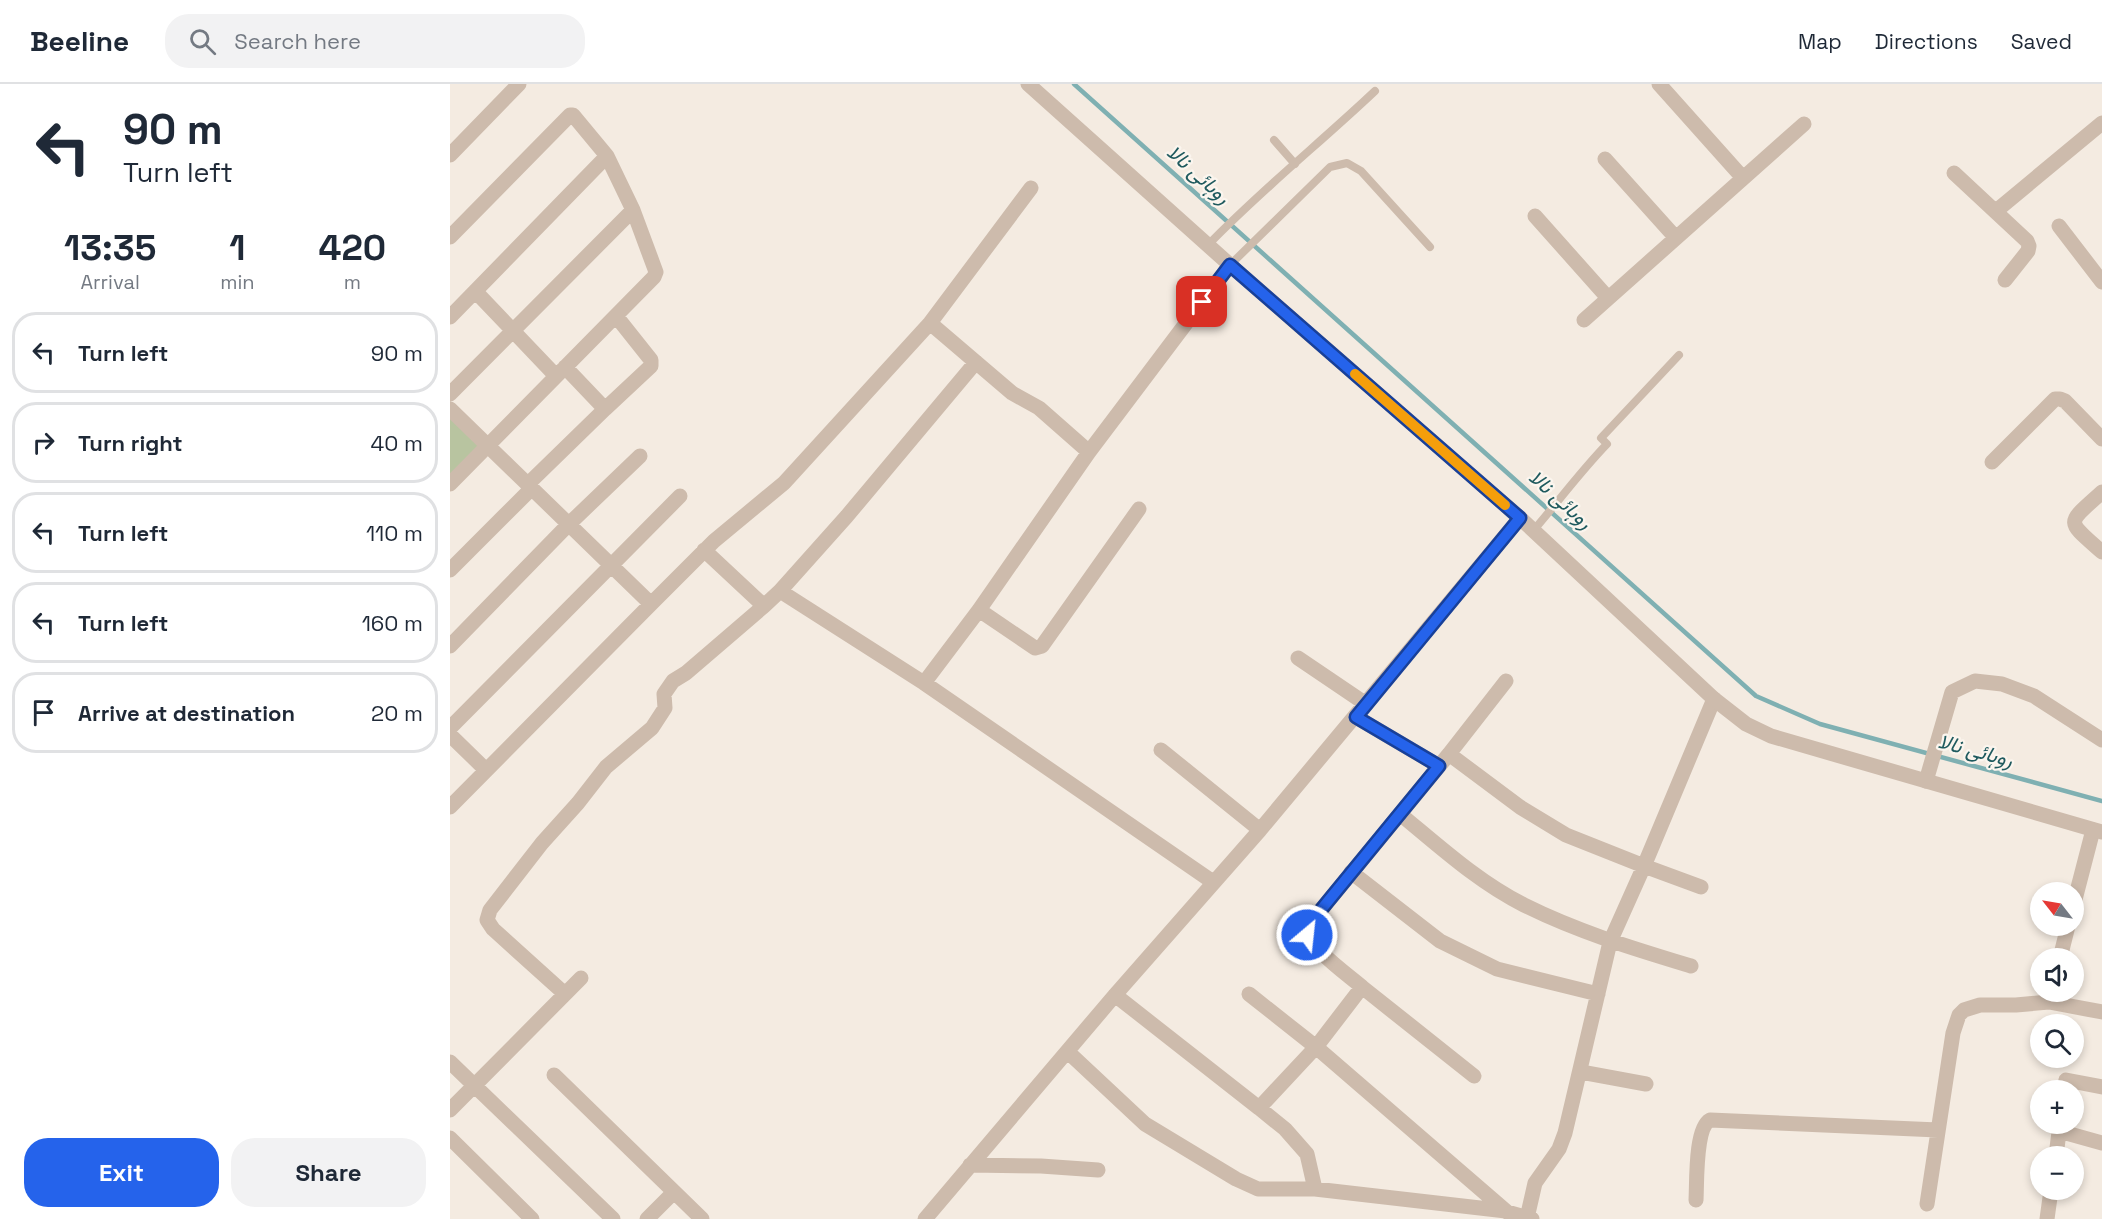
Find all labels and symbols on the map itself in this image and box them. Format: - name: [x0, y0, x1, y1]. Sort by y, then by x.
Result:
- water label: روہائی نالا: [1161, 138, 1236, 210]
- pin: [1176, 276, 1227, 327]
- water label: روہائی نالا: [1523, 463, 1598, 535]
- water label: روہائی نالا: [1935, 727, 2016, 774]
- north arrow: [2030, 882, 2084, 936]
- position arrow: [1275, 903, 1339, 967]

